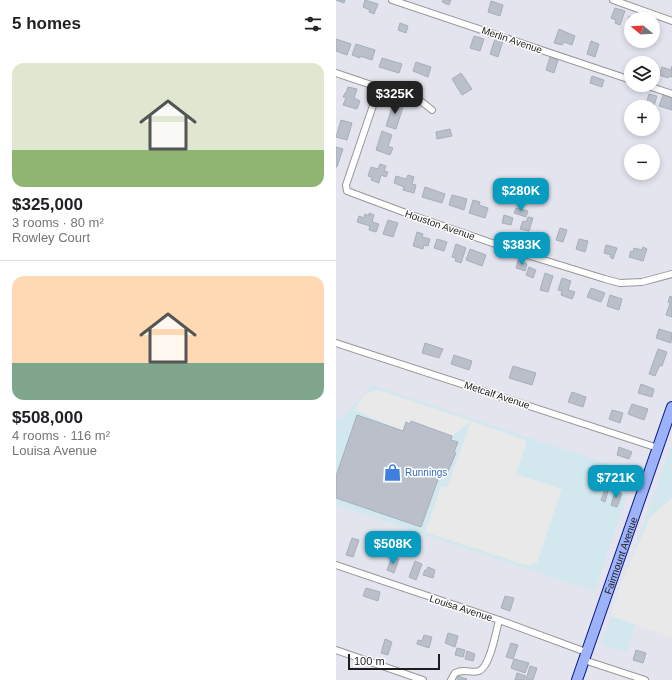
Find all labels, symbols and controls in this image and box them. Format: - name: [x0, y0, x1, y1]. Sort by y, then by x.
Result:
- north arrow: [624, 12, 660, 48]
- map controls: [624, 12, 660, 180]
- icon: filters: [302, 13, 324, 35]
- text: 5 homes: [12, 14, 81, 33]
- street label: Merlin Avenue: [480, 25, 544, 56]
- button: layers: [624, 56, 660, 92]
- pin: $325K: [367, 81, 423, 115]
- text: $325K: [376, 86, 414, 101]
- icon: home: [132, 89, 204, 161]
- button: +: [624, 100, 660, 136]
- button: −: [624, 144, 660, 180]
- pin: $280K: [493, 178, 549, 212]
- text: $280K: [502, 183, 540, 198]
- text: $325,000: [12, 195, 83, 214]
- street label: Houston Avenue: [404, 208, 477, 242]
- text: 3 rooms · 80 m²: [12, 215, 104, 230]
- text: Rowley Court: [12, 230, 90, 245]
- pin: $383K: [494, 232, 550, 266]
- text: $383K: [503, 237, 541, 252]
- icon: home: [132, 302, 204, 374]
- street label: Metcalf Avenue: [463, 379, 532, 411]
- text: $508,000: [12, 408, 83, 427]
- text: 4 rooms · 116 m²: [12, 428, 110, 443]
- text: Louisa Avenue: [12, 443, 97, 458]
- shop icon: Runnings: [382, 462, 402, 482]
- pin: $721K: [588, 465, 644, 499]
- place label: Runnings: [405, 467, 447, 478]
- text: $721K: [597, 470, 635, 485]
- street label: Fairmount Avenue: [602, 515, 639, 595]
- pin: $508K: [365, 531, 421, 565]
- text: $508K: [374, 536, 412, 551]
- street label: Louisa Avenue: [428, 593, 494, 623]
- scale bar: [348, 652, 440, 671]
- text: 100 m: [354, 655, 385, 667]

